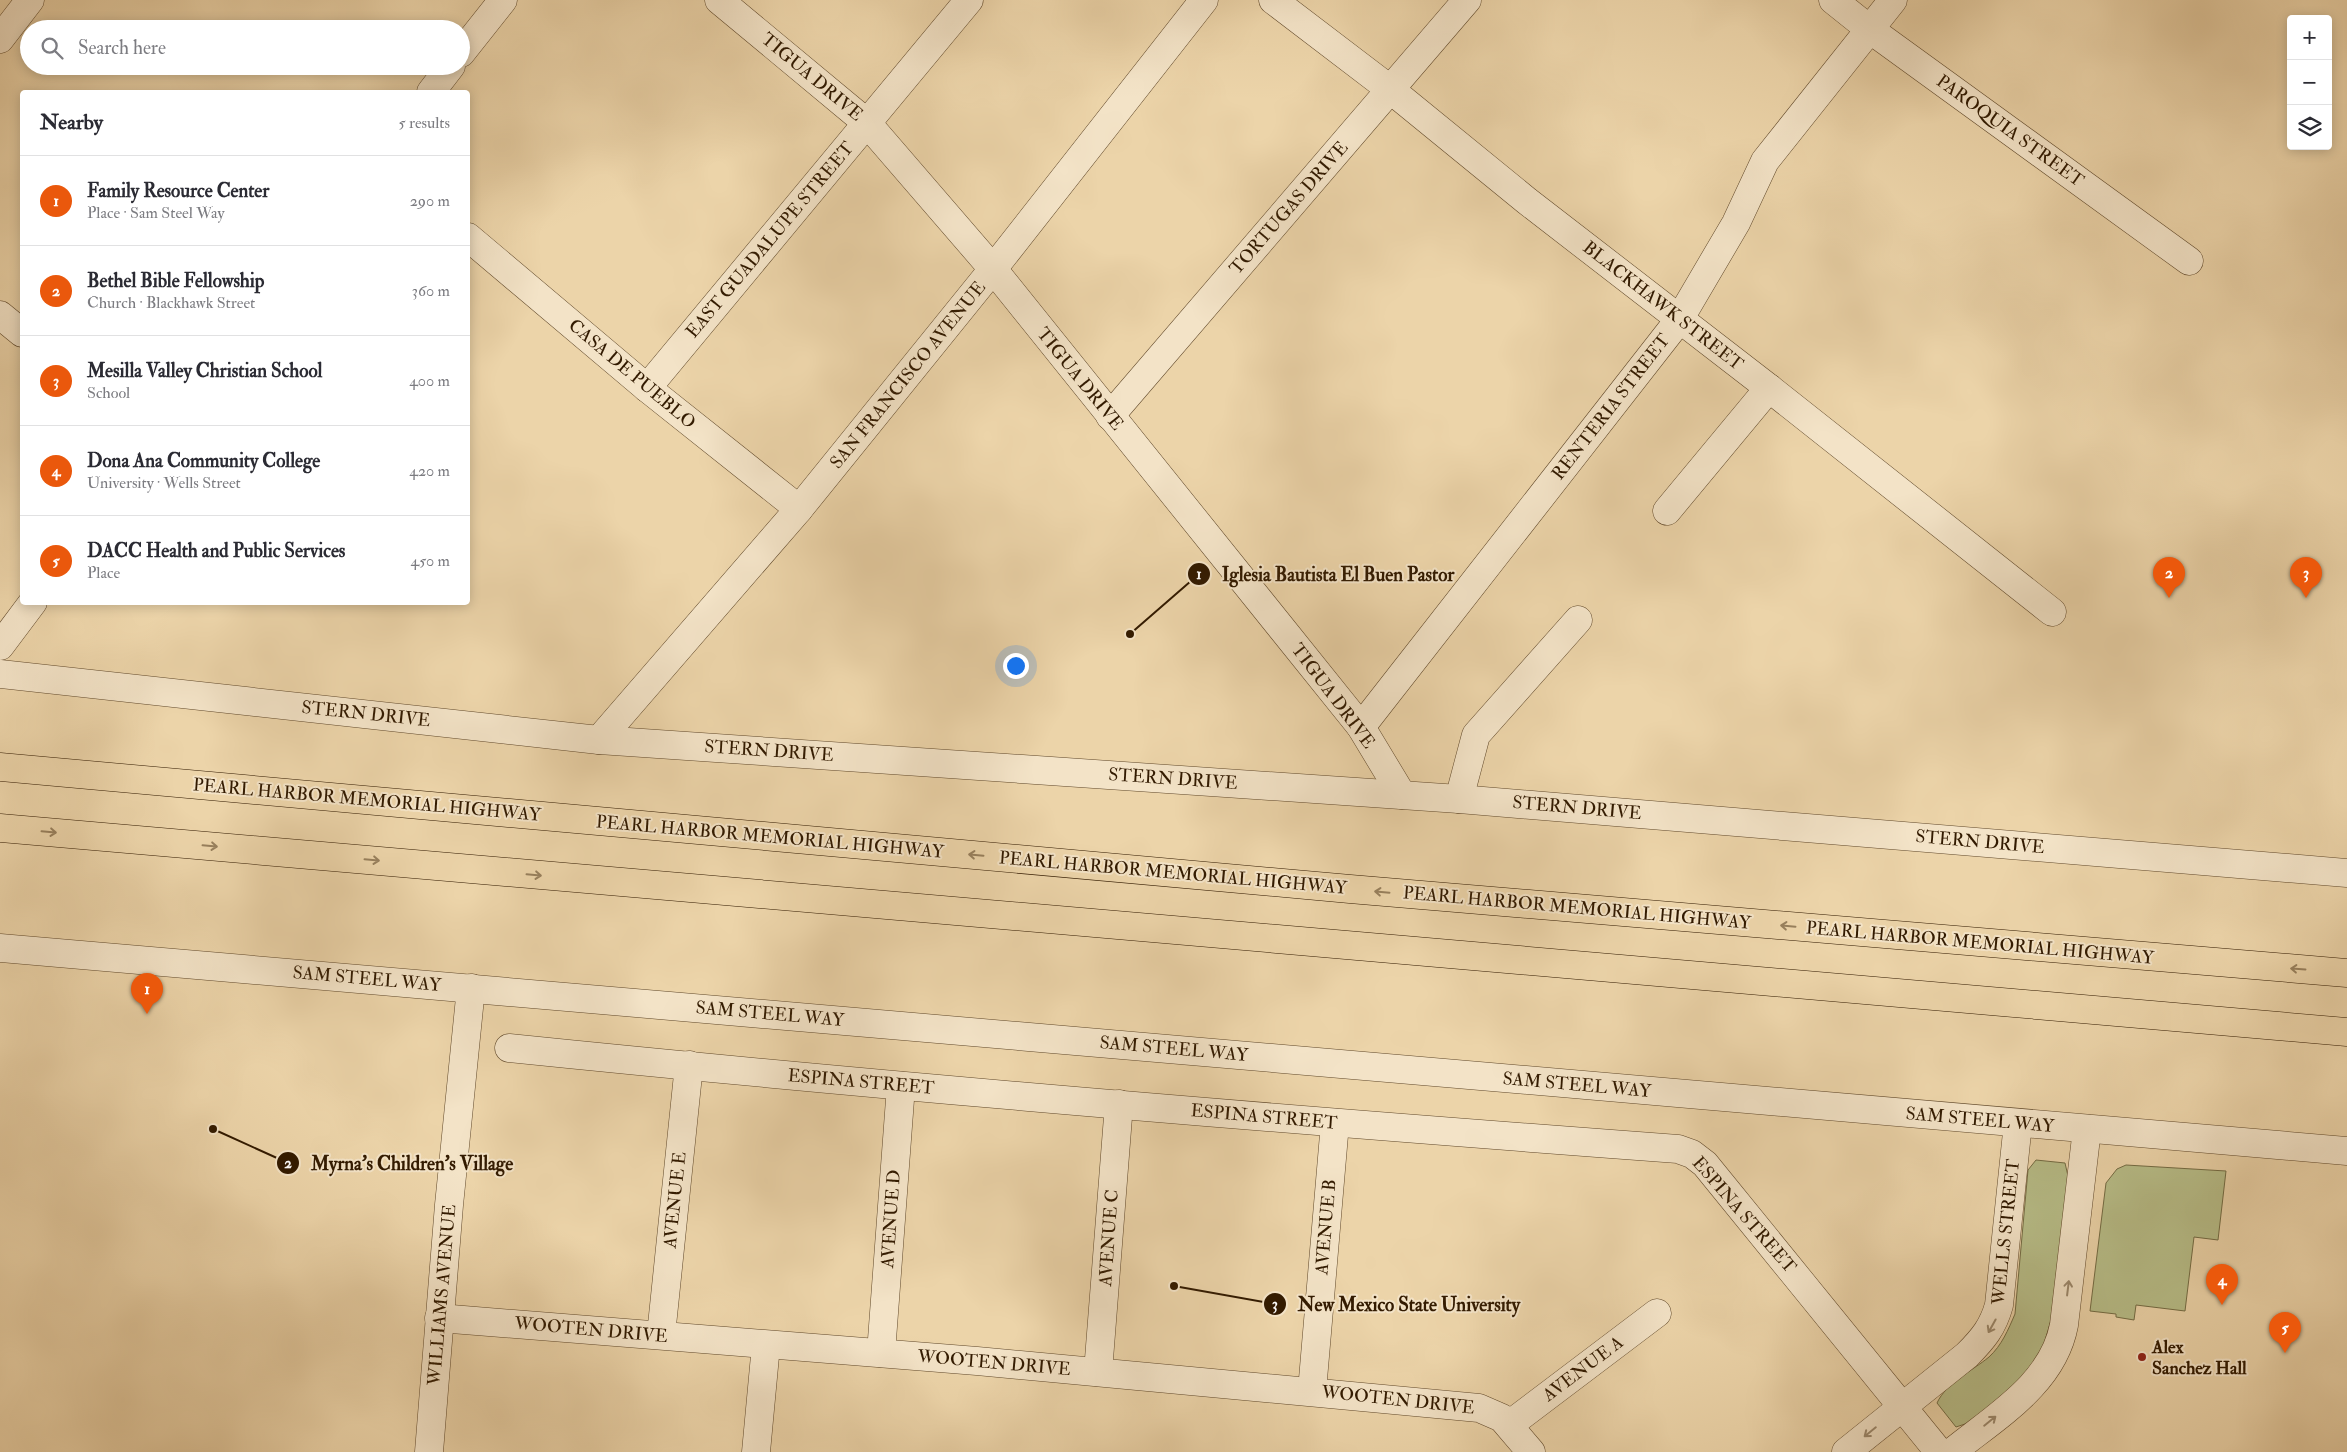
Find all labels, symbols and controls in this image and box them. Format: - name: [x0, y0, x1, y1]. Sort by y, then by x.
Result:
- map controls: [2287, 15, 2332, 150]
- button: +: [2287, 15, 2332, 60]
- search box: [20, 20, 470, 75]
- street label: TIGUA DRIVE: [756, 28, 868, 126]
- icon: search: [38, 34, 66, 62]
- text: Search here: [78, 36, 166, 60]
- button: −: [2287, 60, 2332, 105]
- street label: PAROQUIA STREET: [1932, 70, 2089, 193]
- button: layers: [2287, 105, 2332, 150]
- text: Nearby: [40, 109, 103, 136]
- text: 5 results: [399, 113, 450, 133]
- street label: EAST GUADALUPE STREET: [681, 137, 859, 343]
- street label: TORTUGAS DRIVE: [1225, 137, 1353, 279]
- text: Family Resource Center: [87, 179, 269, 203]
- text: 1: [53, 191, 59, 211]
- text: 290 m: [410, 191, 450, 211]
- text: Place · Sam Steel Way: [87, 203, 225, 223]
- street label: BLACKHAWK STREET: [1578, 236, 1748, 376]
- text: Bethel Bible Fellowship: [87, 269, 264, 293]
- street label: SAN FRANCISCO AVENUE: [825, 276, 991, 474]
- text: 2: [52, 281, 60, 301]
- text: 360 m: [412, 281, 450, 301]
- text: Church · Blackhawk Street: [87, 293, 255, 313]
- street label: CASA DE PUEBLO: [564, 314, 700, 434]
- street label: TIGUA DRIVE: [1032, 323, 1129, 435]
- street label: RENTERIA STREET: [1547, 329, 1676, 485]
- text: Mesilla Valley Christian School: [87, 359, 322, 383]
- text: 3: [53, 371, 59, 391]
- text: 400 m: [409, 371, 450, 391]
- text: School: [87, 383, 130, 403]
- text: Dona Ana Community College: [87, 449, 320, 473]
- text: 4: [52, 461, 60, 481]
- text: 420 m: [409, 461, 450, 481]
- text: University · Wells Street: [87, 473, 241, 493]
- text: DACC Health and Public Services: [87, 539, 345, 563]
- text: 5: [52, 551, 60, 571]
- text: 450 m: [411, 551, 450, 571]
- callout: Iglesia Bautista El Buen Pastor: [1187, 557, 1465, 591]
- pin: 2: [2153, 557, 2185, 598]
- pin: 3: [2290, 557, 2322, 598]
- text: Place: [87, 563, 120, 583]
- text: Iglesia Bautista El Buen Pastor: [1222, 563, 1455, 588]
- text: 1: [1196, 565, 1202, 584]
- street label: TIGUA DRIVE: [1286, 639, 1380, 753]
- your location: [1003, 653, 1029, 679]
- street label: STERN DRIVE: [300, 696, 432, 732]
- street label: STERN DRIVE: [704, 735, 834, 767]
- street label: STERN DRIVE: [1108, 763, 1238, 795]
- street label: PEARL HARBOR MEMORIAL HIGHWAY: [192, 773, 543, 827]
- street label: STERN DRIVE: [1512, 791, 1642, 825]
- street label: PEARL HARBOR MEMORIAL HIGHWAY: [595, 810, 946, 864]
- street label: STERN DRIVE: [1915, 825, 2045, 859]
- one-way arrow: [40, 827, 56, 837]
- one-way arrow: [202, 841, 218, 851]
- street label: PEARL HARBOR MEMORIAL HIGHWAY: [998, 846, 1349, 900]
- one-way arrow: [968, 851, 984, 860]
- one-way arrow: [364, 856, 380, 865]
- one-way arrow: [526, 870, 542, 880]
- street label: PEARL HARBOR MEMORIAL HIGHWAY: [1402, 881, 1753, 935]
- one-way arrow: [1374, 887, 1390, 896]
- street label: PEARL HARBOR MEMORIAL HIGHWAY: [1805, 916, 2156, 970]
- one-way arrow: [1780, 922, 1796, 931]
- street label: SAM STEEL WAY: [292, 961, 443, 997]
- one-way arrow: [2291, 964, 2307, 974]
- pin: 1: [131, 973, 163, 1014]
- street label: SAM STEEL WAY: [695, 996, 846, 1032]
- street label: SAM STEEL WAY: [1099, 1031, 1250, 1067]
- street label: ESPINA STREET: [787, 1064, 936, 1100]
- street label: SAM STEEL WAY: [1502, 1067, 1653, 1103]
- street label: ESPINA STREET: [1190, 1099, 1339, 1135]
- street label: SAM STEEL WAY: [1905, 1102, 2056, 1138]
- callout: Myrna's Children's Village: [276, 1146, 523, 1180]
- street label: AVENUE E: [658, 1151, 692, 1250]
- text: Myrna's Children's Village: [310, 1152, 513, 1177]
- street label: ESPINA STREET: [1687, 1152, 1801, 1279]
- text: 2: [284, 1154, 292, 1173]
- street label: WELLS STREET: [1987, 1157, 2025, 1307]
- street label: AVENUE D: [876, 1169, 906, 1270]
- street label: AVENUE B: [1310, 1178, 1342, 1277]
- street label: AVENUE C: [1094, 1189, 1124, 1288]
- street label: WILLIAMS AVENUE: [423, 1203, 461, 1388]
- pin: 4: [2206, 1264, 2238, 1305]
- one-way arrow: [2063, 1281, 2073, 1297]
- callout: New Mexico State University: [1263, 1287, 1530, 1321]
- text: New Mexico State University: [1297, 1293, 1521, 1318]
- text: 3: [1272, 1295, 1278, 1314]
- street label: WOOTEN DRIVE: [512, 1312, 669, 1348]
- pin: 5: [2269, 1312, 2301, 1353]
- one-way arrow: [1986, 1319, 1996, 1333]
- street label: AVENUE A: [1537, 1331, 1628, 1407]
- place label: Alex Sanchez Hall: [2151, 1336, 2247, 1380]
- street label: WOOTEN DRIVE: [915, 1345, 1072, 1381]
- marker: Alex Sanchez Hall: [2136, 1351, 2148, 1363]
- street label: WOOTEN DRIVE: [1319, 1380, 1476, 1419]
- one-way arrow: [1983, 1416, 1996, 1427]
- one-way arrow: [1864, 1427, 1877, 1438]

